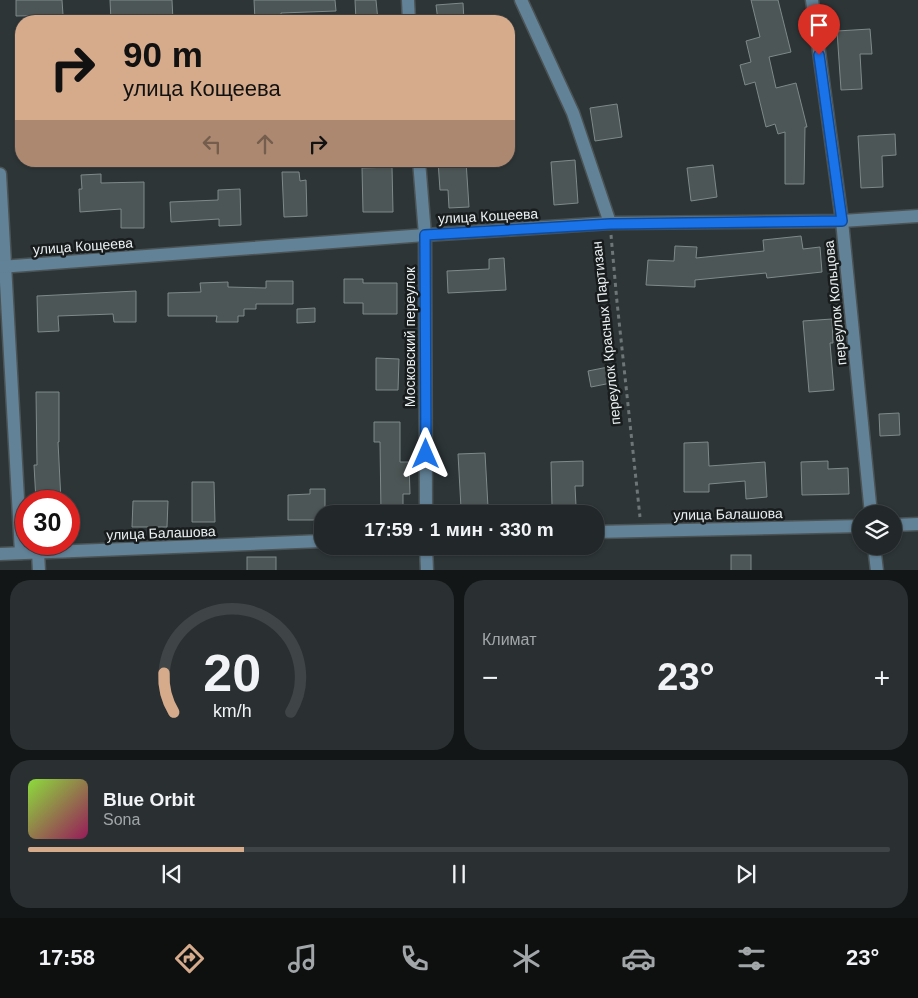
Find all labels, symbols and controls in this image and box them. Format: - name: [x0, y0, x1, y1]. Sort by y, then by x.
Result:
- pin: [798, 4, 840, 55]
- icon: arrive: [805, 11, 833, 39]
- icon: right: [40, 35, 105, 100]
- text: 90 m: [123, 35, 203, 74]
- text: улица Кощеева: [123, 76, 281, 101]
- icon: left: [198, 130, 226, 158]
- icon: ahead: [251, 130, 279, 158]
- icon: right: [304, 130, 332, 158]
- street label: улица Кощеева: [437, 205, 539, 227]
- street label: улица Кощеева: [32, 235, 134, 257]
- street label: переулок Красных Партизан: [588, 240, 624, 426]
- street label: переулок Кольцова: [820, 240, 850, 366]
- street label: Московский переулок: [402, 266, 418, 407]
- position arrow: [399, 427, 451, 479]
- speed limit sign: 30: [15, 490, 80, 555]
- street label: улица Балашова: [673, 505, 783, 523]
- map controls: [852, 505, 902, 555]
- button: layers: [852, 505, 902, 555]
- text: 17:59 · 1 мин · 330 m: [364, 519, 554, 540]
- street label: улица Балашова: [106, 523, 216, 543]
- text: Климат: [482, 631, 536, 648]
- text: 20: [203, 644, 261, 702]
- text: 23°: [657, 656, 715, 698]
- text: −: [482, 662, 498, 693]
- text: +: [874, 662, 890, 693]
- text: km/h: [213, 701, 251, 721]
- text: Blue Orbit: [103, 789, 195, 810]
- text: Sona: [103, 811, 140, 828]
- icon: previous: [158, 860, 186, 888]
- icon: pause: [445, 860, 473, 888]
- icon: next: [732, 860, 760, 888]
- icon: directions: [172, 941, 207, 976]
- icon: music: [285, 941, 320, 976]
- icon: phone: [397, 941, 432, 976]
- icon: climate: [509, 941, 544, 976]
- icon: car: [621, 941, 656, 976]
- icon: filters: [734, 941, 769, 976]
- text: 17:58: [39, 945, 95, 970]
- text: 23°: [846, 945, 879, 970]

